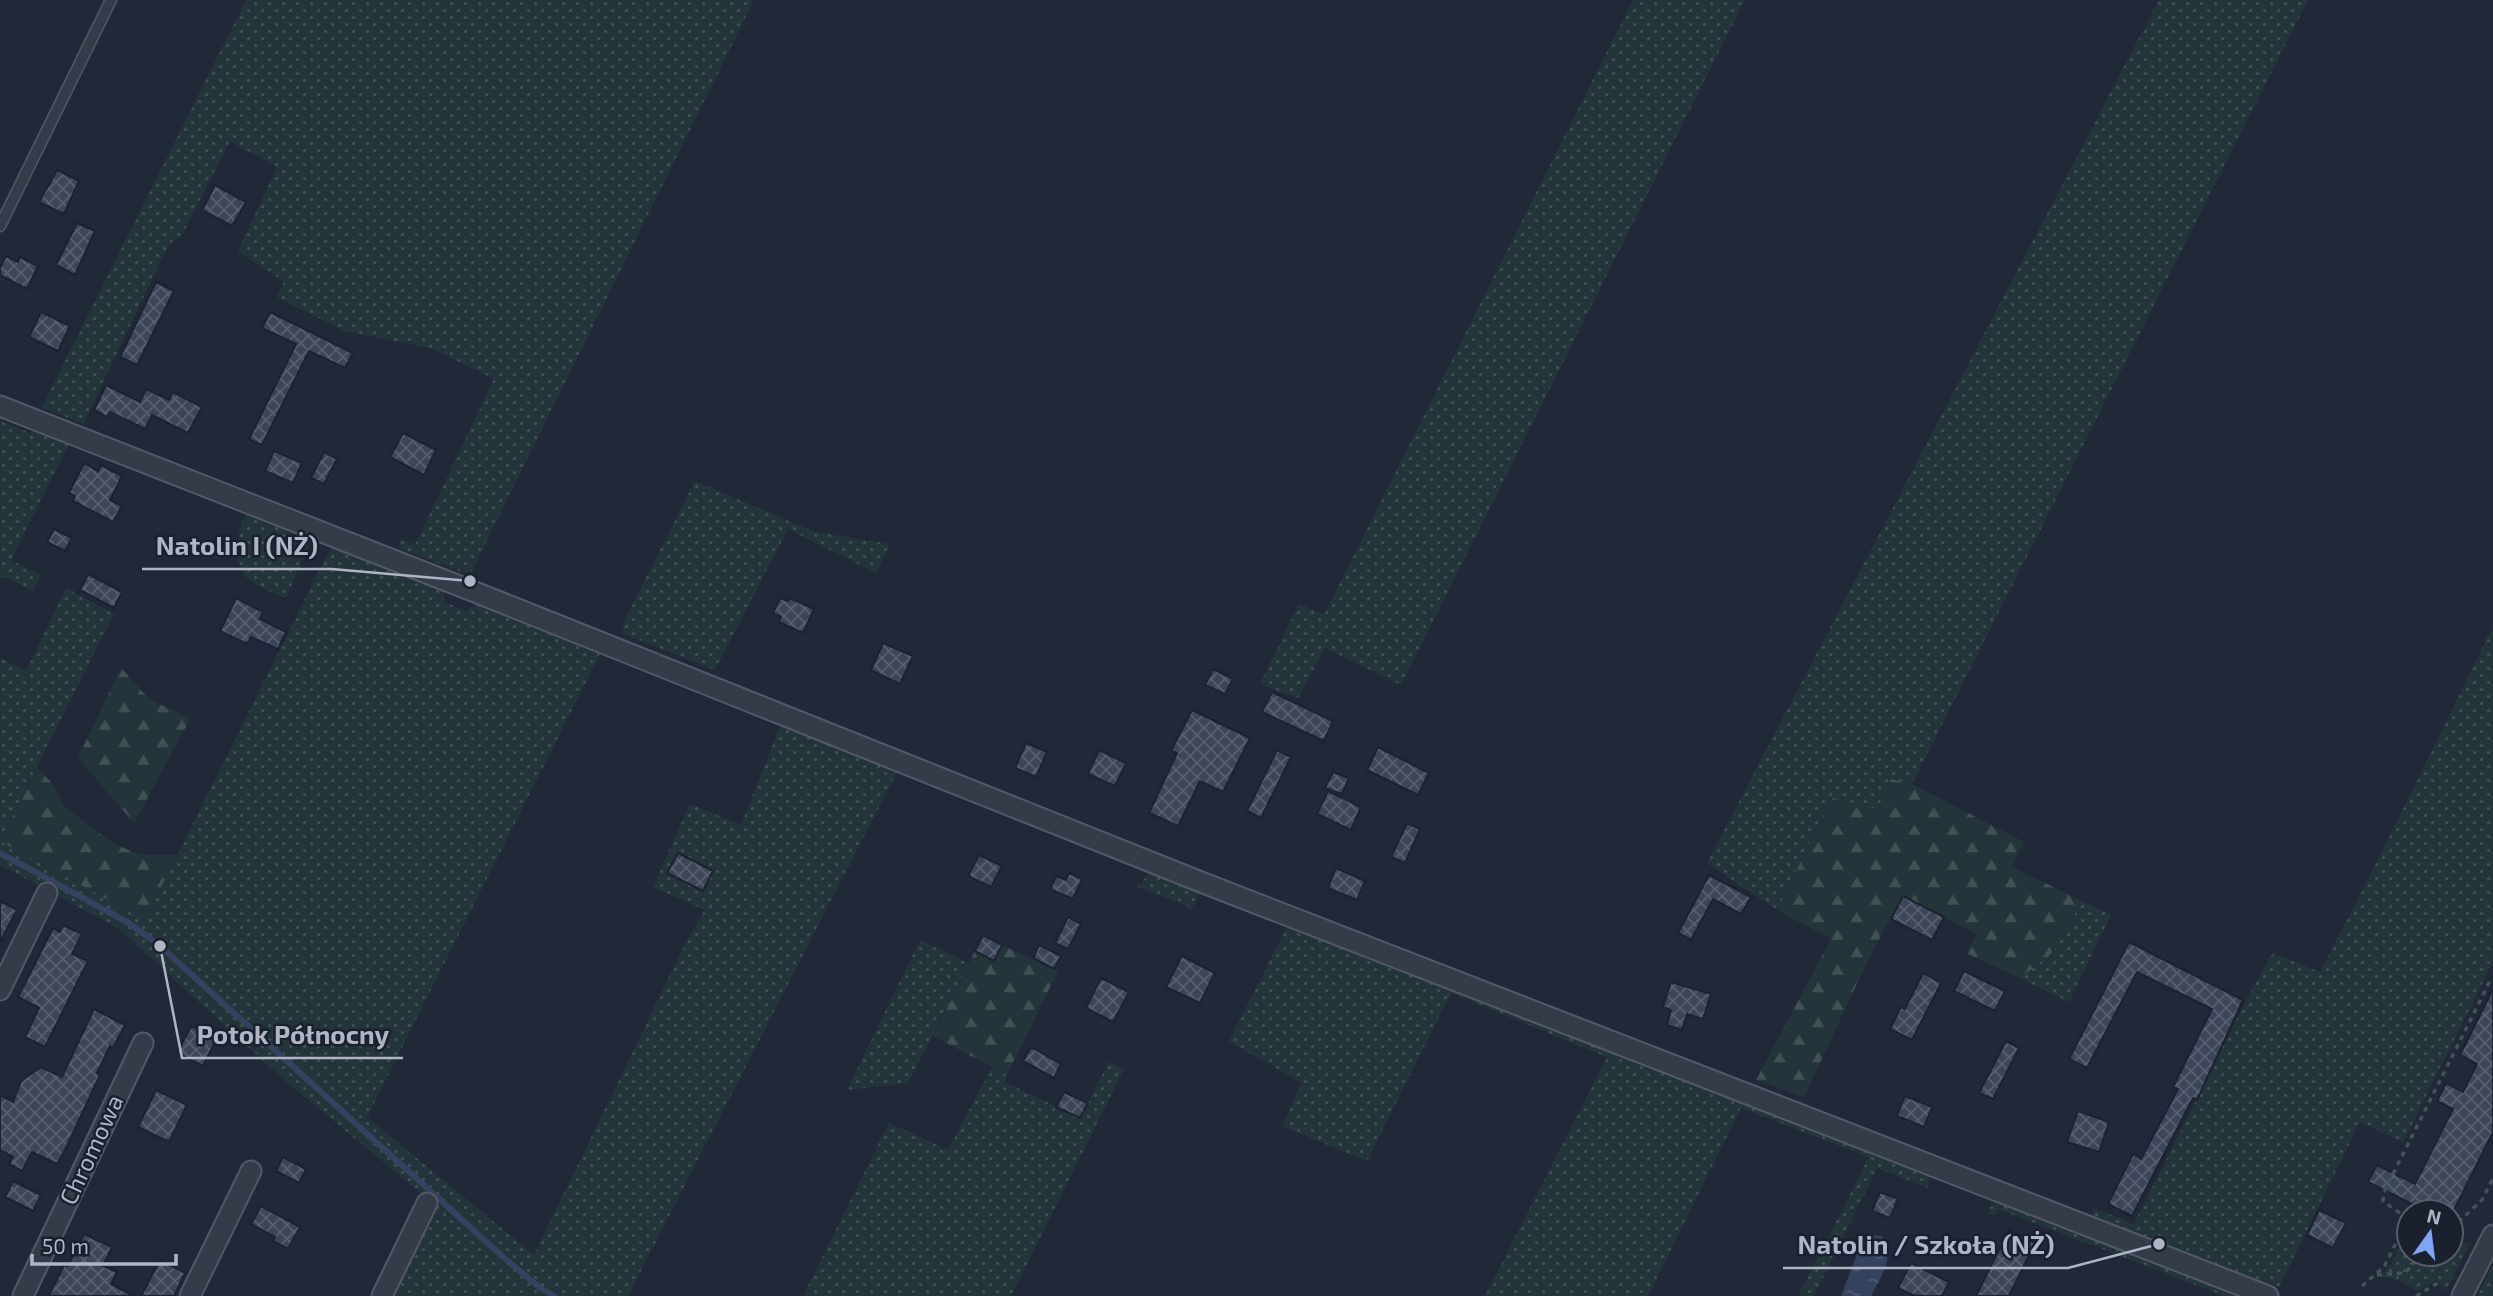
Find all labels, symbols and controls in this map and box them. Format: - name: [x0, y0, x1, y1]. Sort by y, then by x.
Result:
- callout: Natolin I (NŻ): [142, 522, 332, 569]
- text: Natolin I (NŻ): [156, 529, 318, 560]
- callout: Potok Północny: [182, 1011, 403, 1058]
- text: Potok Północny: [197, 1018, 390, 1050]
- street label: Chromowa: [53, 1090, 129, 1209]
- north arrow: [2395, 1198, 2465, 1268]
- text: N: [2425, 1203, 2444, 1229]
- callout: Natolin / Szkoła (NŻ): [1783, 1221, 2068, 1268]
- scale bar: [32, 1222, 175, 1266]
- text: Natolin / Szkoła (NŻ): [1797, 1228, 2055, 1259]
- text: 50 m: [42, 1233, 89, 1258]

